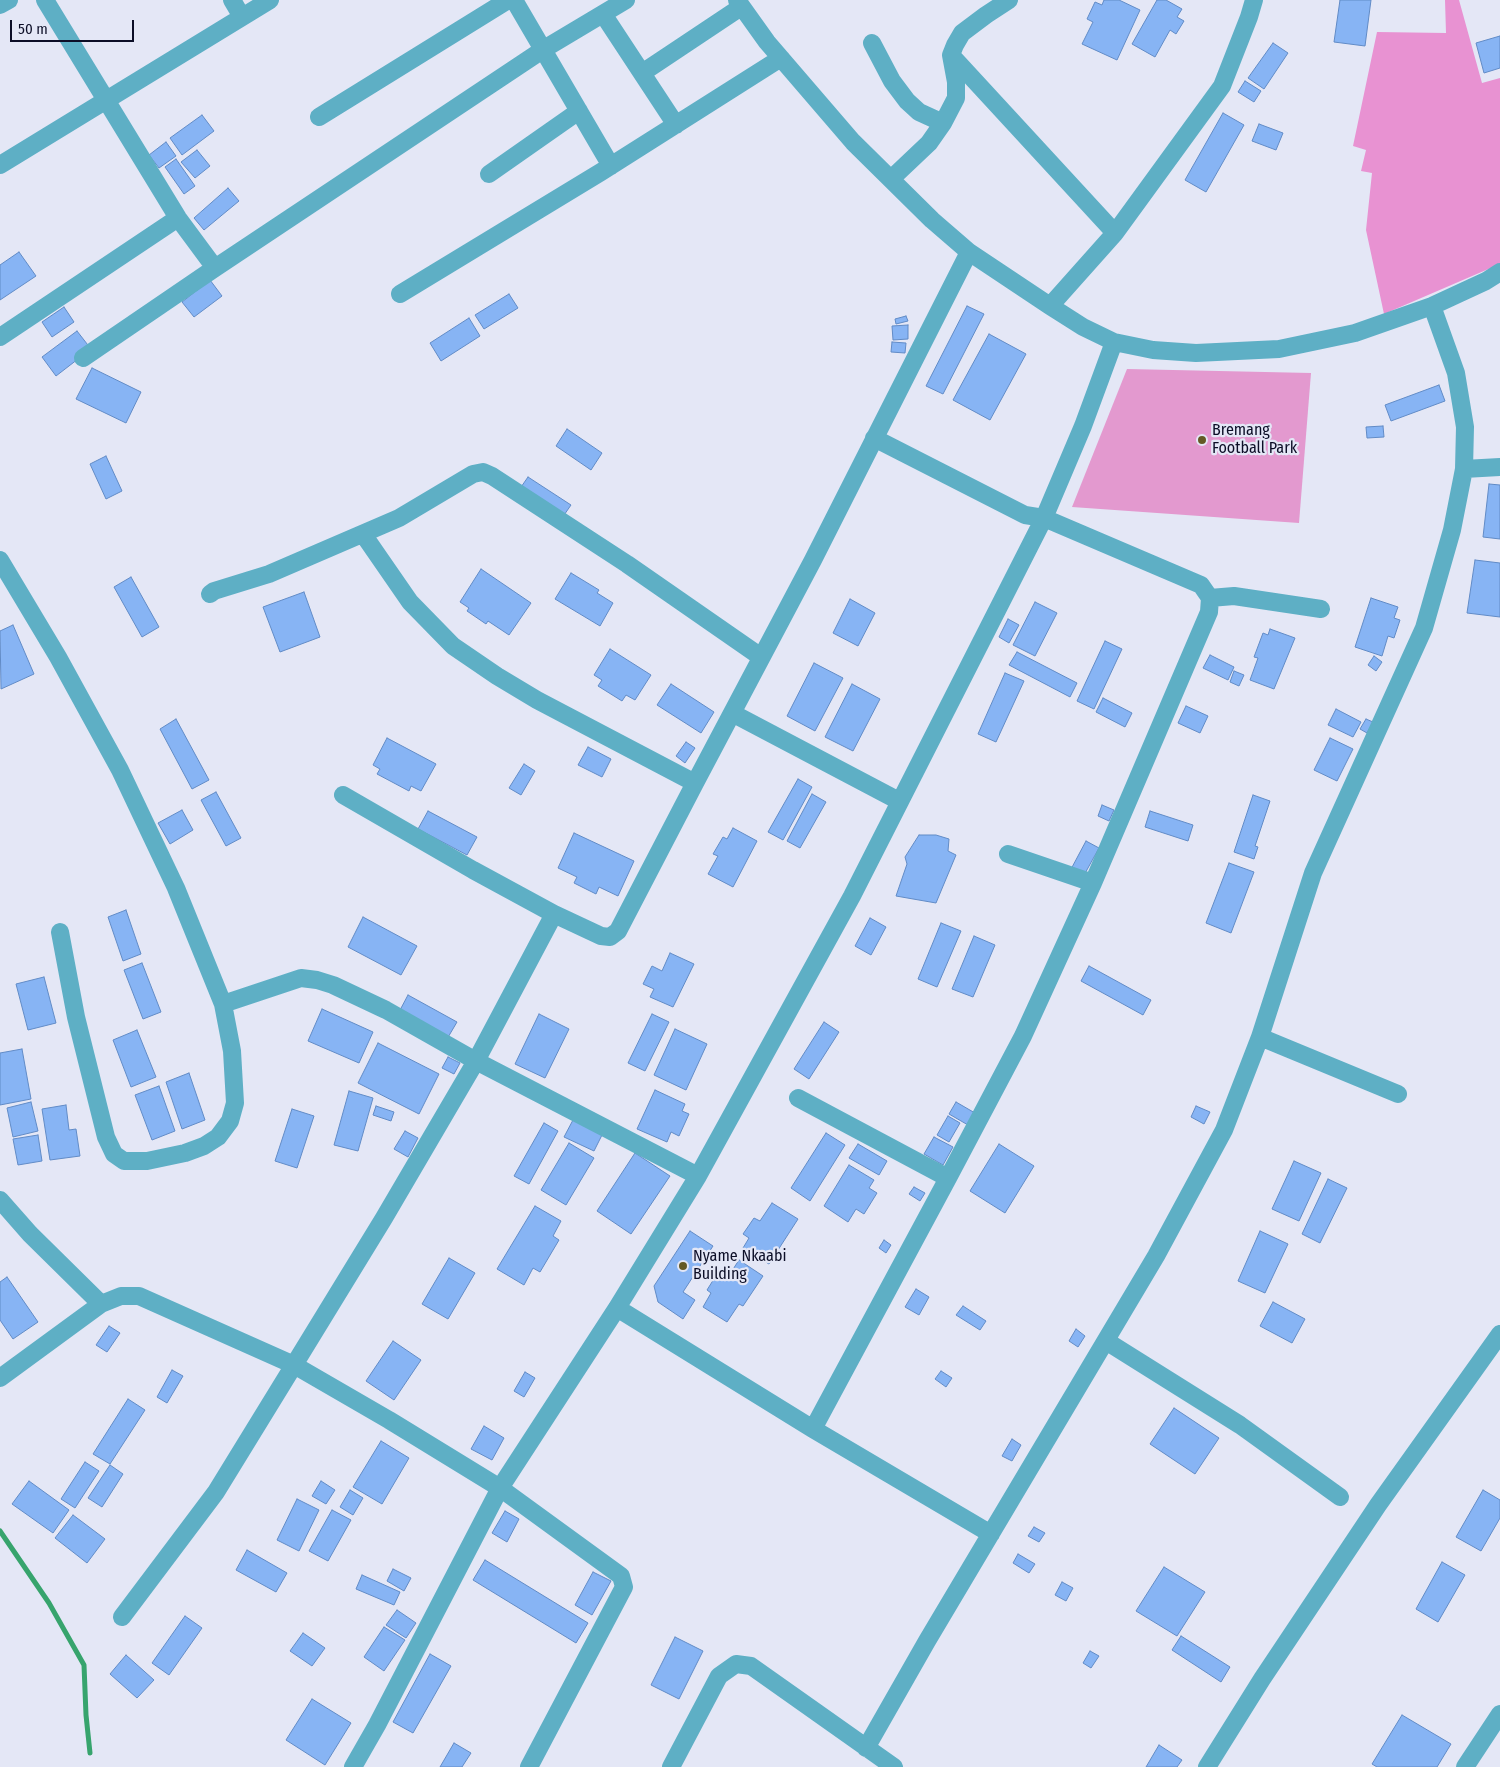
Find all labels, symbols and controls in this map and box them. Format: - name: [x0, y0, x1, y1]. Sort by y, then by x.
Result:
- scale bar: [12, 10, 136, 42]
- text: 50 m: [18, 20, 48, 38]
- place label: Bremang Football Park: [1212, 421, 1297, 459]
- marker: Bremang Football Park: [1196, 434, 1208, 446]
- place label: Nyame Nkaabi Building: [693, 1247, 787, 1285]
- marker: Nyame Nkaabi Building: [677, 1260, 689, 1272]

